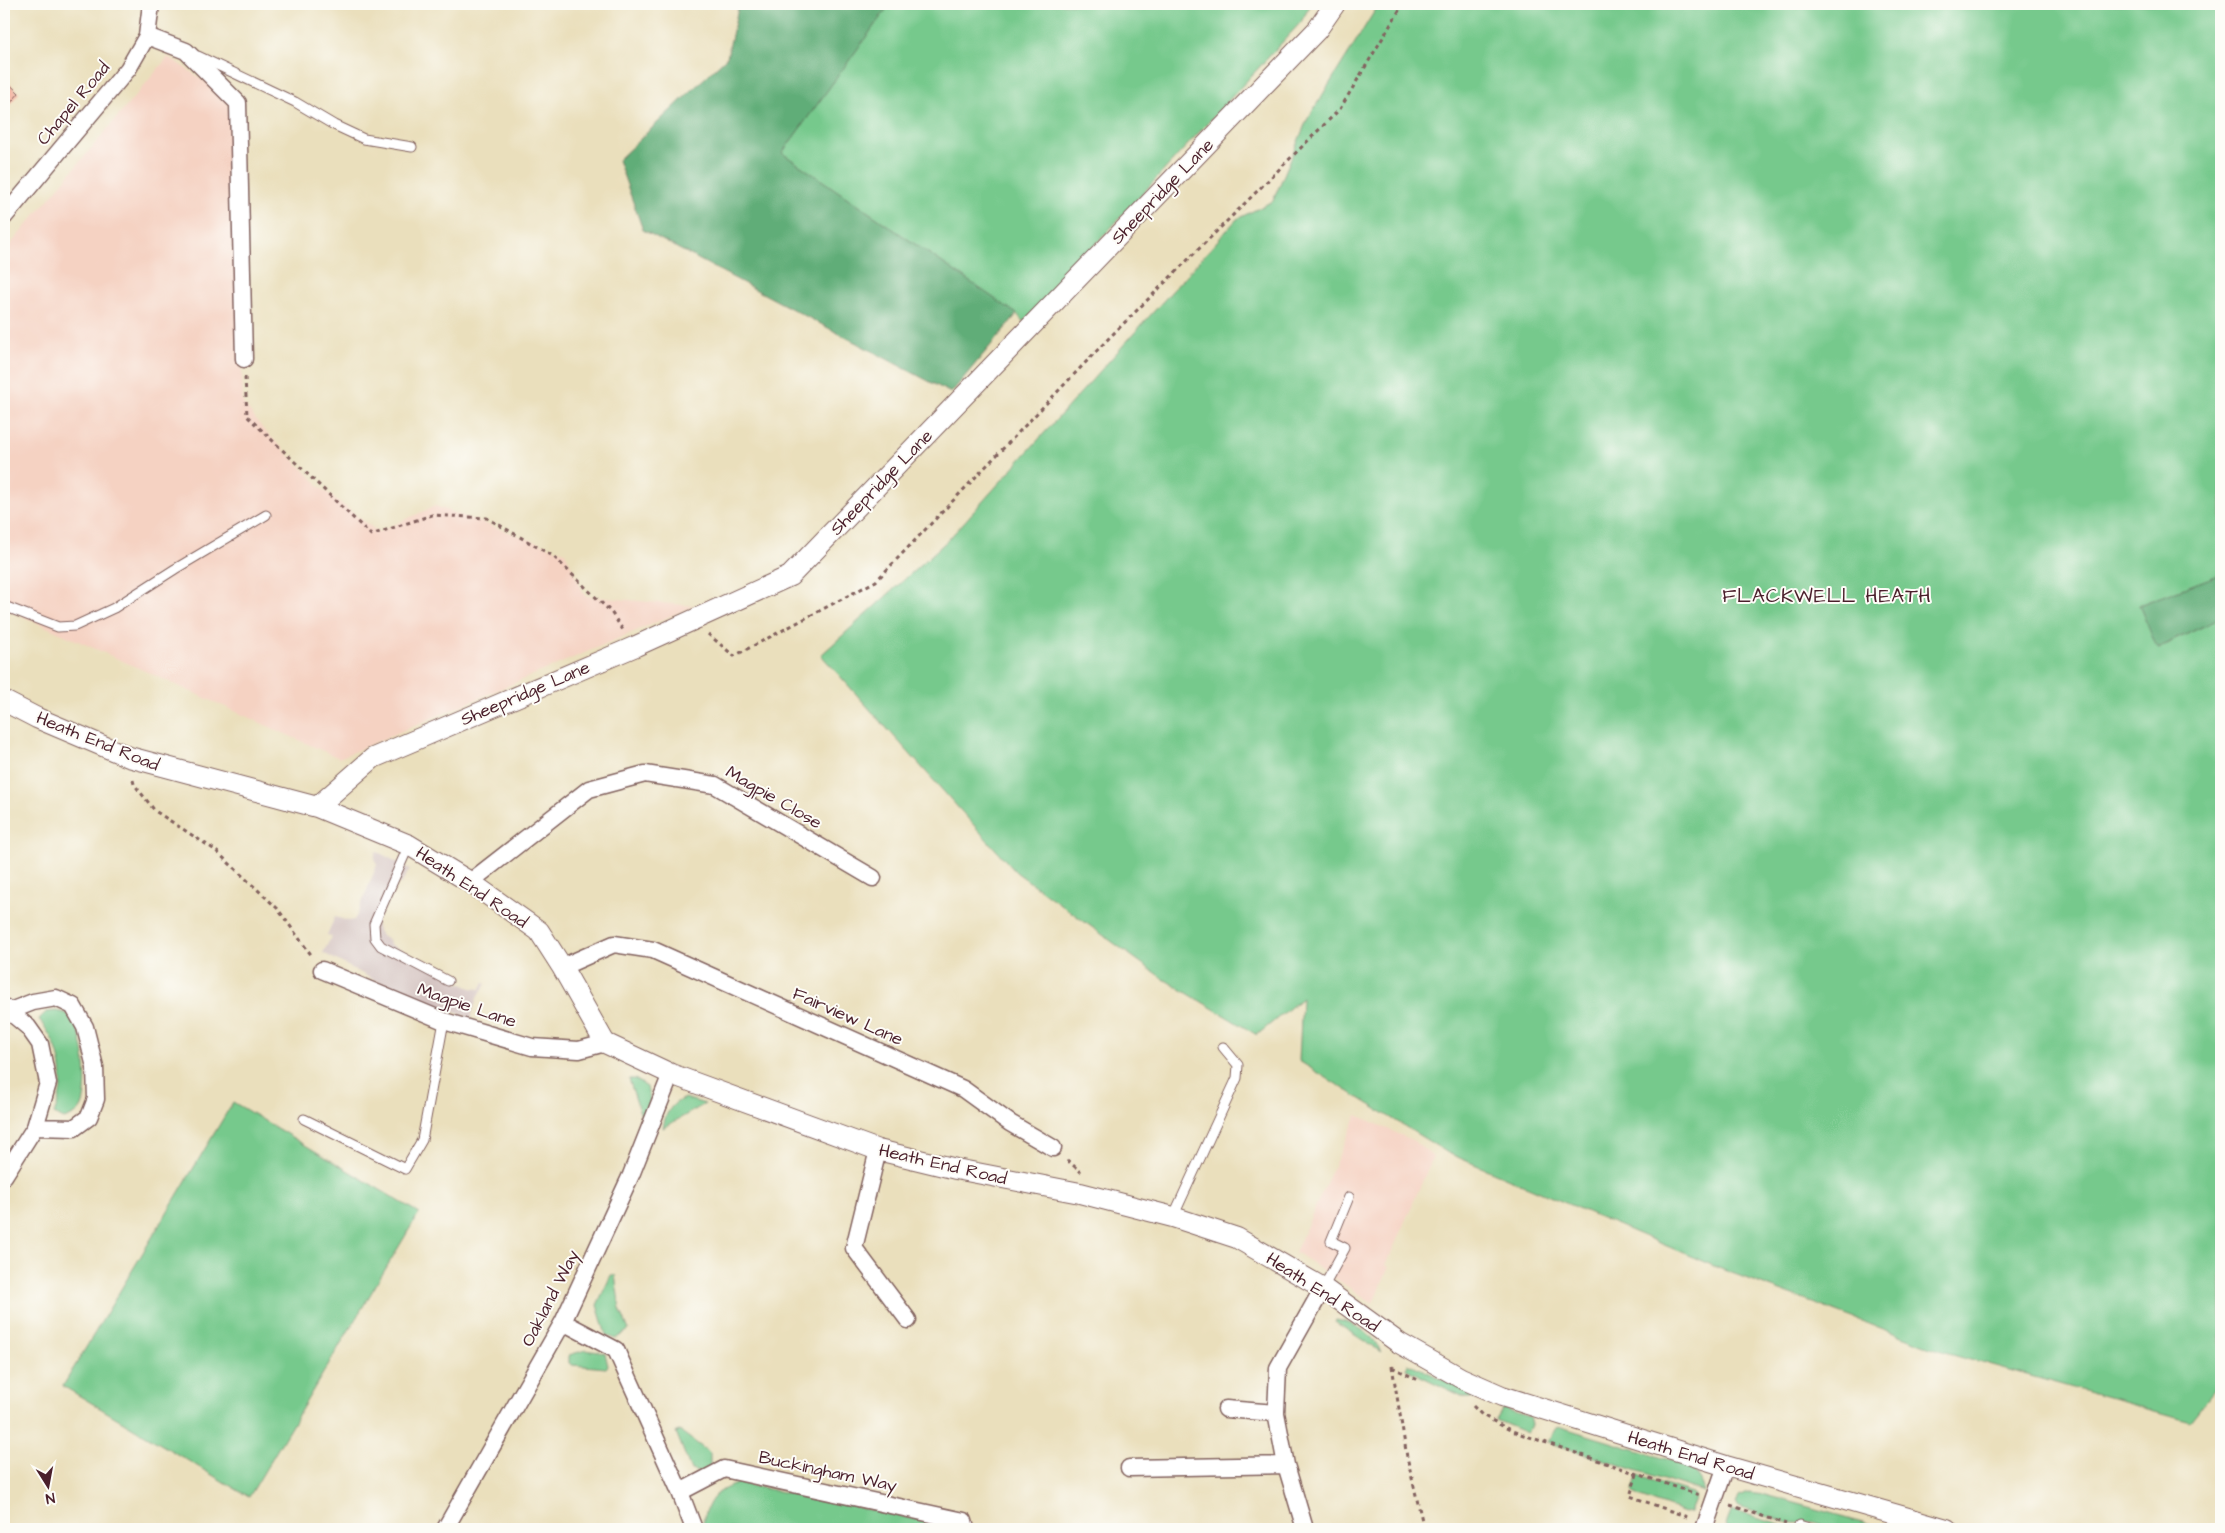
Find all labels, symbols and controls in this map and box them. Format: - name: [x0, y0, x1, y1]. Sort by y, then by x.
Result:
- street label: Chapel Road: [31, 56, 116, 150]
- street label: Sheepridge Lane: [1105, 133, 1220, 251]
- street label: Sheepridge Lane: [824, 424, 939, 542]
- district label: FLACKWELL HEATH: [1722, 582, 1932, 610]
- street label: Sheepridge Lane: [457, 655, 594, 733]
- street label: Heath End Road: [33, 705, 163, 778]
- street label: Magpie Close: [720, 760, 827, 836]
- street label: Heath End Road: [411, 841, 533, 934]
- street label: Magpie Lane: [414, 977, 520, 1035]
- street label: Fairview Lane: [789, 981, 907, 1052]
- street label: Heath End Road: [876, 1138, 1009, 1191]
- street label: Oakland Way: [515, 1245, 587, 1351]
- street label: Heath End Road: [1261, 1246, 1384, 1338]
- street label: Heath End Road: [1625, 1424, 1757, 1487]
- street label: Buckingham Way: [756, 1445, 899, 1499]
- north arrow: [22, 1460, 72, 1510]
- text: N: [44, 1487, 57, 1508]

